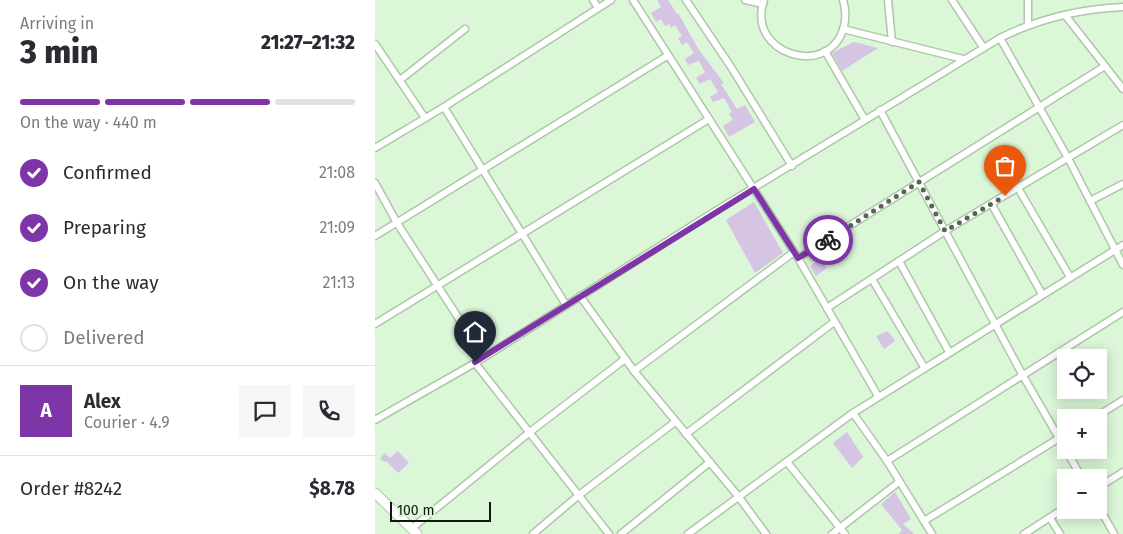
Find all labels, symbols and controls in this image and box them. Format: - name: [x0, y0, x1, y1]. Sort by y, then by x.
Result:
- text: Arriving in: [20, 14, 94, 33]
- text: 21:27–21:32: [261, 31, 355, 54]
- text: 3 min: [20, 33, 98, 71]
- text: On the way · 440 m: [20, 113, 157, 132]
- pin: [984, 145, 1026, 196]
- icon: bag: [991, 152, 1019, 180]
- icon: check: [20, 159, 48, 187]
- text: Confirmed: [63, 161, 152, 184]
- text: 21:08: [319, 163, 355, 182]
- icon: check: [20, 214, 48, 242]
- courier: [803, 215, 853, 265]
- text: Preparing: [63, 216, 146, 239]
- text: 21:09: [320, 218, 355, 237]
- icon: bike: [814, 226, 842, 254]
- icon: check: [20, 269, 48, 297]
- text: On the way: [63, 271, 159, 294]
- text: 21:13: [322, 273, 355, 292]
- pin: [454, 311, 496, 362]
- icon: home: [461, 318, 489, 346]
- text: Delivered: [63, 326, 145, 349]
- map controls: [1057, 349, 1107, 519]
- button: locate: [1057, 349, 1107, 399]
- button: chat: [239, 385, 291, 437]
- button: phone: [303, 385, 355, 437]
- text: Alex: [84, 390, 121, 413]
- text: A: [40, 399, 52, 422]
- button: +: [1057, 409, 1107, 459]
- text: Courier · 4.9: [84, 413, 170, 432]
- button: −: [1057, 469, 1107, 519]
- text: Order #8242: [20, 477, 122, 500]
- text: $8.78: [309, 477, 355, 500]
- scale bar: [390, 499, 491, 522]
- text: 100 m: [397, 502, 434, 519]

